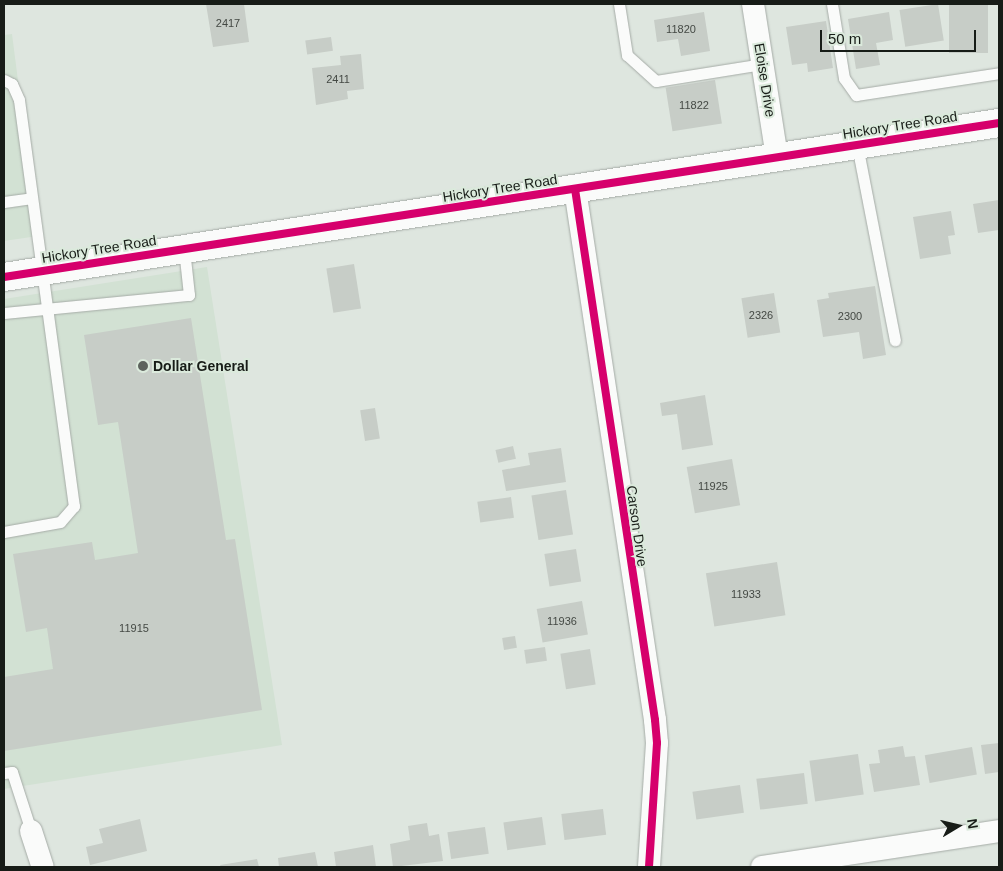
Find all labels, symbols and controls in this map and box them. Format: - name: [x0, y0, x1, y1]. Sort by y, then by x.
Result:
- house number: 2417: [216, 16, 240, 30]
- scale bar: [823, 20, 979, 52]
- house number: 11820: [666, 22, 696, 36]
- text: 50 m: [828, 30, 861, 47]
- street label: Eloise Drive: [751, 42, 779, 118]
- house number: 2411: [326, 72, 350, 86]
- house number: 11822: [679, 98, 709, 112]
- street label: Hickory Tree Road: [841, 108, 959, 142]
- street label: Hickory Tree Road: [441, 171, 559, 205]
- street label: Hickory Tree Road: [40, 232, 158, 266]
- house number: 2326: [749, 308, 773, 322]
- house number: 2300: [838, 309, 862, 323]
- place label: Dollar General: [153, 358, 249, 374]
- marker: Dollar General: [137, 360, 149, 372]
- house number: 11925: [698, 479, 728, 493]
- street label: Carson Drive: [623, 484, 651, 568]
- house number: 11933: [731, 587, 761, 601]
- house number: 11936: [547, 614, 577, 628]
- house number: 11915: [119, 621, 149, 635]
- north arrow: [933, 801, 983, 851]
- text: N: [964, 817, 982, 830]

